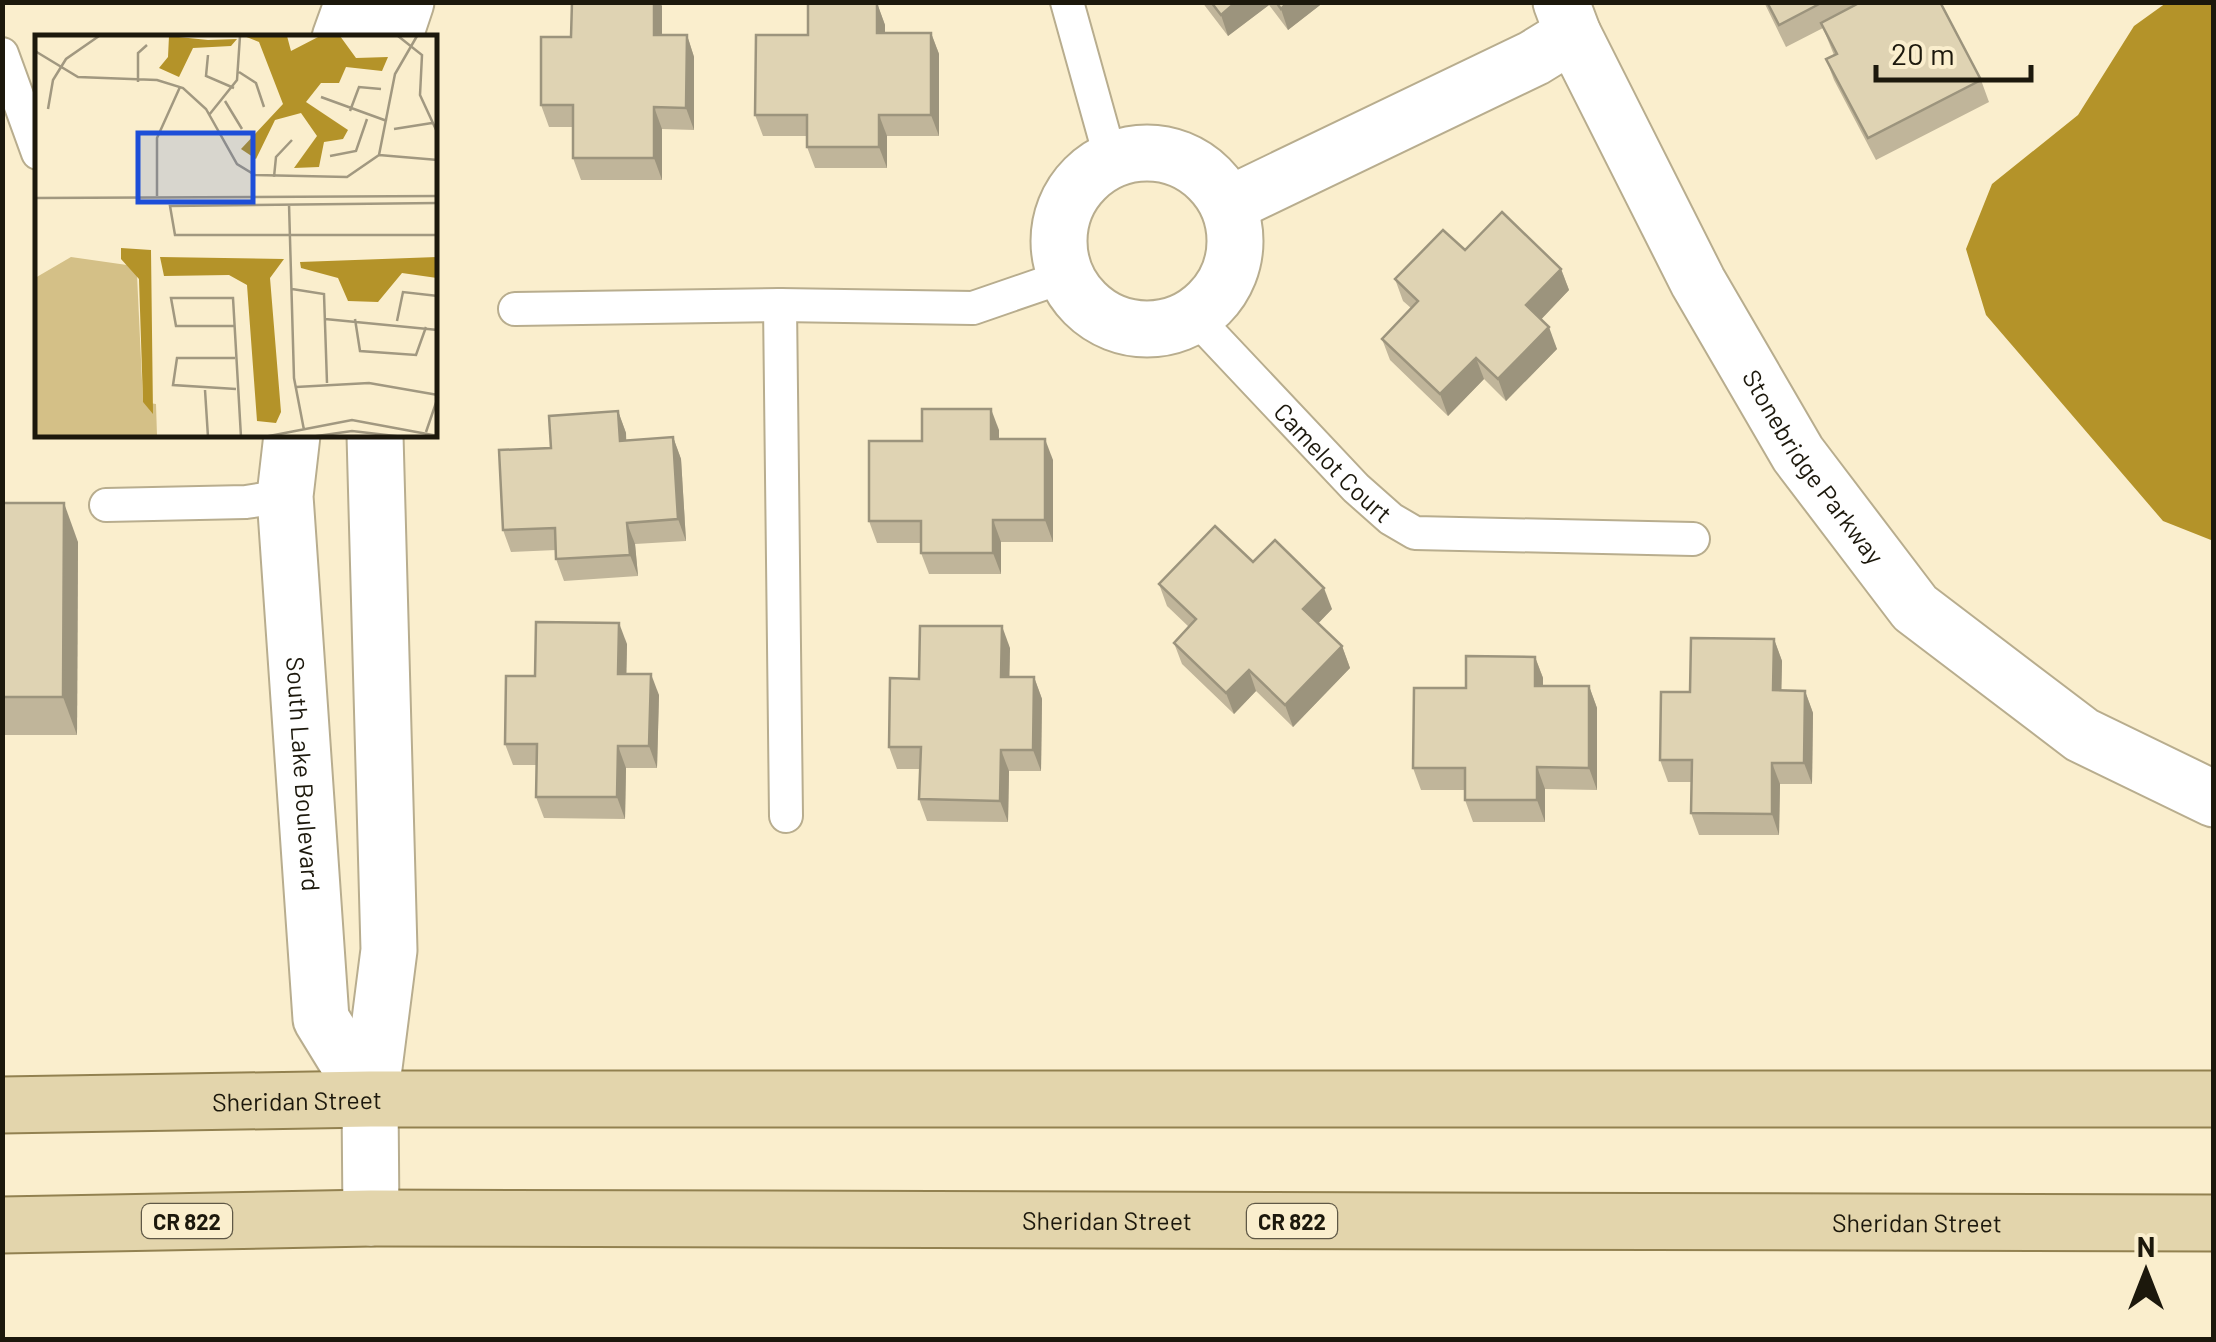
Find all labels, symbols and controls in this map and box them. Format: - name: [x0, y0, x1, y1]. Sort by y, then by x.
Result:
- scale bar: [1876, 20, 2031, 82]
- inset map: [35, 35, 438, 438]
- text: 20 m: [1891, 35, 1955, 71]
- street label: Stonebridge Parkway: [1737, 364, 1891, 570]
- street label: Camelot Court: [1268, 396, 1399, 528]
- street label: South Lake Boulevard: [281, 656, 327, 892]
- street label: Sheridan Street: [212, 1084, 382, 1117]
- road number: CR 822: [142, 1204, 232, 1238]
- road number: CR 822: [1247, 1204, 1337, 1238]
- street label: Sheridan Street: [1022, 1205, 1192, 1235]
- street label: Sheridan Street: [1832, 1207, 2002, 1237]
- north arrow: [2096, 1222, 2196, 1322]
- text: N: [2137, 1229, 2155, 1263]

